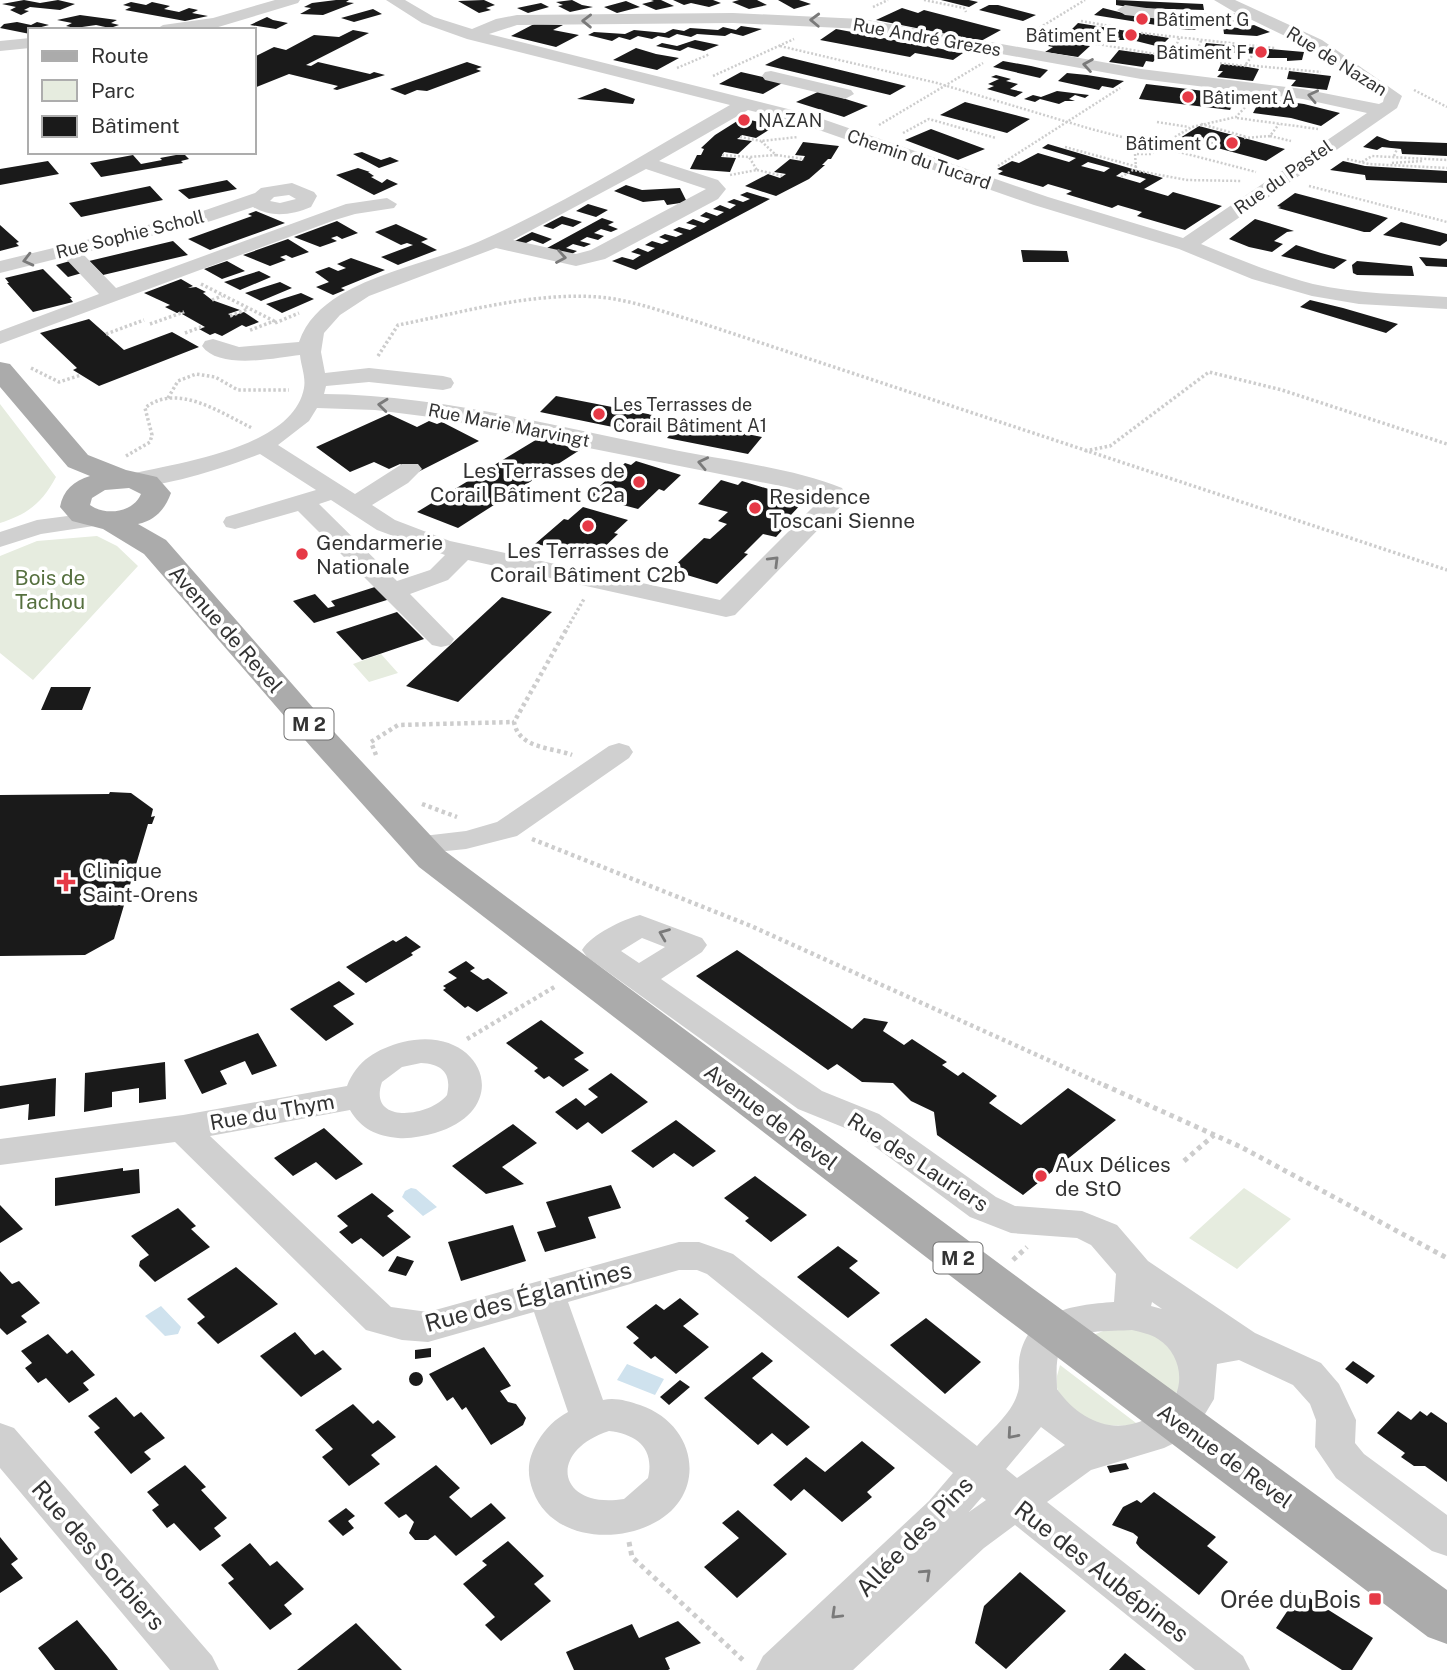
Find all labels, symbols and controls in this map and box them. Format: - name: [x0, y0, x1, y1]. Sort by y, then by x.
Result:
- place label: Bâtiment G: [1156, 9, 1250, 30]
- marker: Bâtiment G: [1134, 11, 1150, 27]
- one-way arrow: [582, 13, 592, 29]
- one-way arrow: [809, 13, 820, 28]
- street label: Rue André Grezes: [851, 14, 1003, 60]
- street label: Rue de Nazan: [1283, 22, 1391, 100]
- place label: Bâtiment E: [1025, 25, 1117, 46]
- marker: Bâtiment E: [1123, 27, 1139, 43]
- legend: [28, 28, 256, 154]
- place label: Bâtiment F: [1156, 42, 1247, 63]
- text: Route: [91, 43, 149, 68]
- marker: Bâtiment F: [1253, 44, 1269, 60]
- one-way arrow: [1082, 58, 1093, 73]
- text: Parc: [91, 78, 135, 103]
- place label: Bâtiment A: [1202, 87, 1295, 108]
- marker: Bâtiment A: [1180, 89, 1196, 105]
- one-way arrow: [1307, 89, 1319, 104]
- place label: NAZAN: [758, 110, 822, 131]
- marker: NAZAN: [736, 112, 752, 128]
- text: Bâtiment: [91, 113, 180, 138]
- street label: Chemin du Tucard: [844, 125, 994, 193]
- place label: Bâtiment C: [1125, 133, 1218, 154]
- marker: Bâtiment C: [1224, 135, 1240, 151]
- street label: Rue du Pastel: [1230, 135, 1336, 219]
- street label: Rue Sophie Scholl: [54, 205, 206, 263]
- one-way arrow: [555, 249, 567, 264]
- one-way arrow: [22, 252, 34, 266]
- place label: Les Terrasses de Corail Bâtiment A1: [613, 394, 767, 436]
- one-way arrow: [377, 398, 388, 413]
- street label: Rue Marie Marvingt: [426, 399, 592, 451]
- marker: Les Terrasses de Corail Bâtiment A1: [591, 406, 607, 422]
- one-way arrow: [697, 457, 709, 472]
- place label: Les Terrasses de Corail Bâtiment C2a: [430, 458, 625, 507]
- marker: Les Terrasses de Corail Bâtiment C2a: [631, 474, 647, 490]
- place label: Residence Toscani Sienne: [769, 484, 915, 533]
- marker: Residence Toscani Sienne: [747, 500, 763, 516]
- marker: Les Terrasses de Corail Bâtiment C2b: [580, 518, 596, 534]
- place label: Gendarmerie Nationale: [316, 530, 443, 579]
- place label: Les Terrasses de Corail Bâtiment C2b: [490, 538, 686, 587]
- marker: Gendarmerie Nationale: [294, 546, 310, 562]
- one-way arrow: [766, 557, 778, 569]
- street label: Avenue de Revel: [164, 560, 288, 698]
- park label: Bois de Tachou: [14, 565, 86, 614]
- road number: M 2: [284, 708, 334, 740]
- place label: Clinique Saint-Orens: [82, 858, 198, 907]
- marker: Clinique Saint-Orens: [56, 872, 76, 892]
- one-way arrow: [659, 929, 671, 943]
- street label: Avenue de Revel: [699, 1059, 843, 1175]
- street label: Rue du Thym: [208, 1089, 336, 1135]
- street label: Rue des Lauriers: [843, 1107, 993, 1217]
- place label: Aux Délices de StO: [1055, 1152, 1171, 1201]
- marker: Aux Délices de StO: [1033, 1168, 1049, 1184]
- road number: M 2: [934, 1242, 982, 1274]
- street label: Rue des Églantines: [422, 1255, 634, 1337]
- street label: Avenue de Revel: [1153, 1399, 1297, 1513]
- one-way arrow: [1008, 1426, 1020, 1439]
- street label: Allée des Pins: [850, 1470, 978, 1602]
- street label: Rue des Sorbiers: [26, 1474, 172, 1636]
- street label: Rue des Aubépines: [1009, 1494, 1195, 1648]
- one-way arrow: [918, 1570, 931, 1582]
- place label: Orée du Bois: [1220, 1585, 1361, 1613]
- marker: Orée du Bois: [1367, 1591, 1383, 1607]
- one-way arrow: [831, 1606, 844, 1619]

